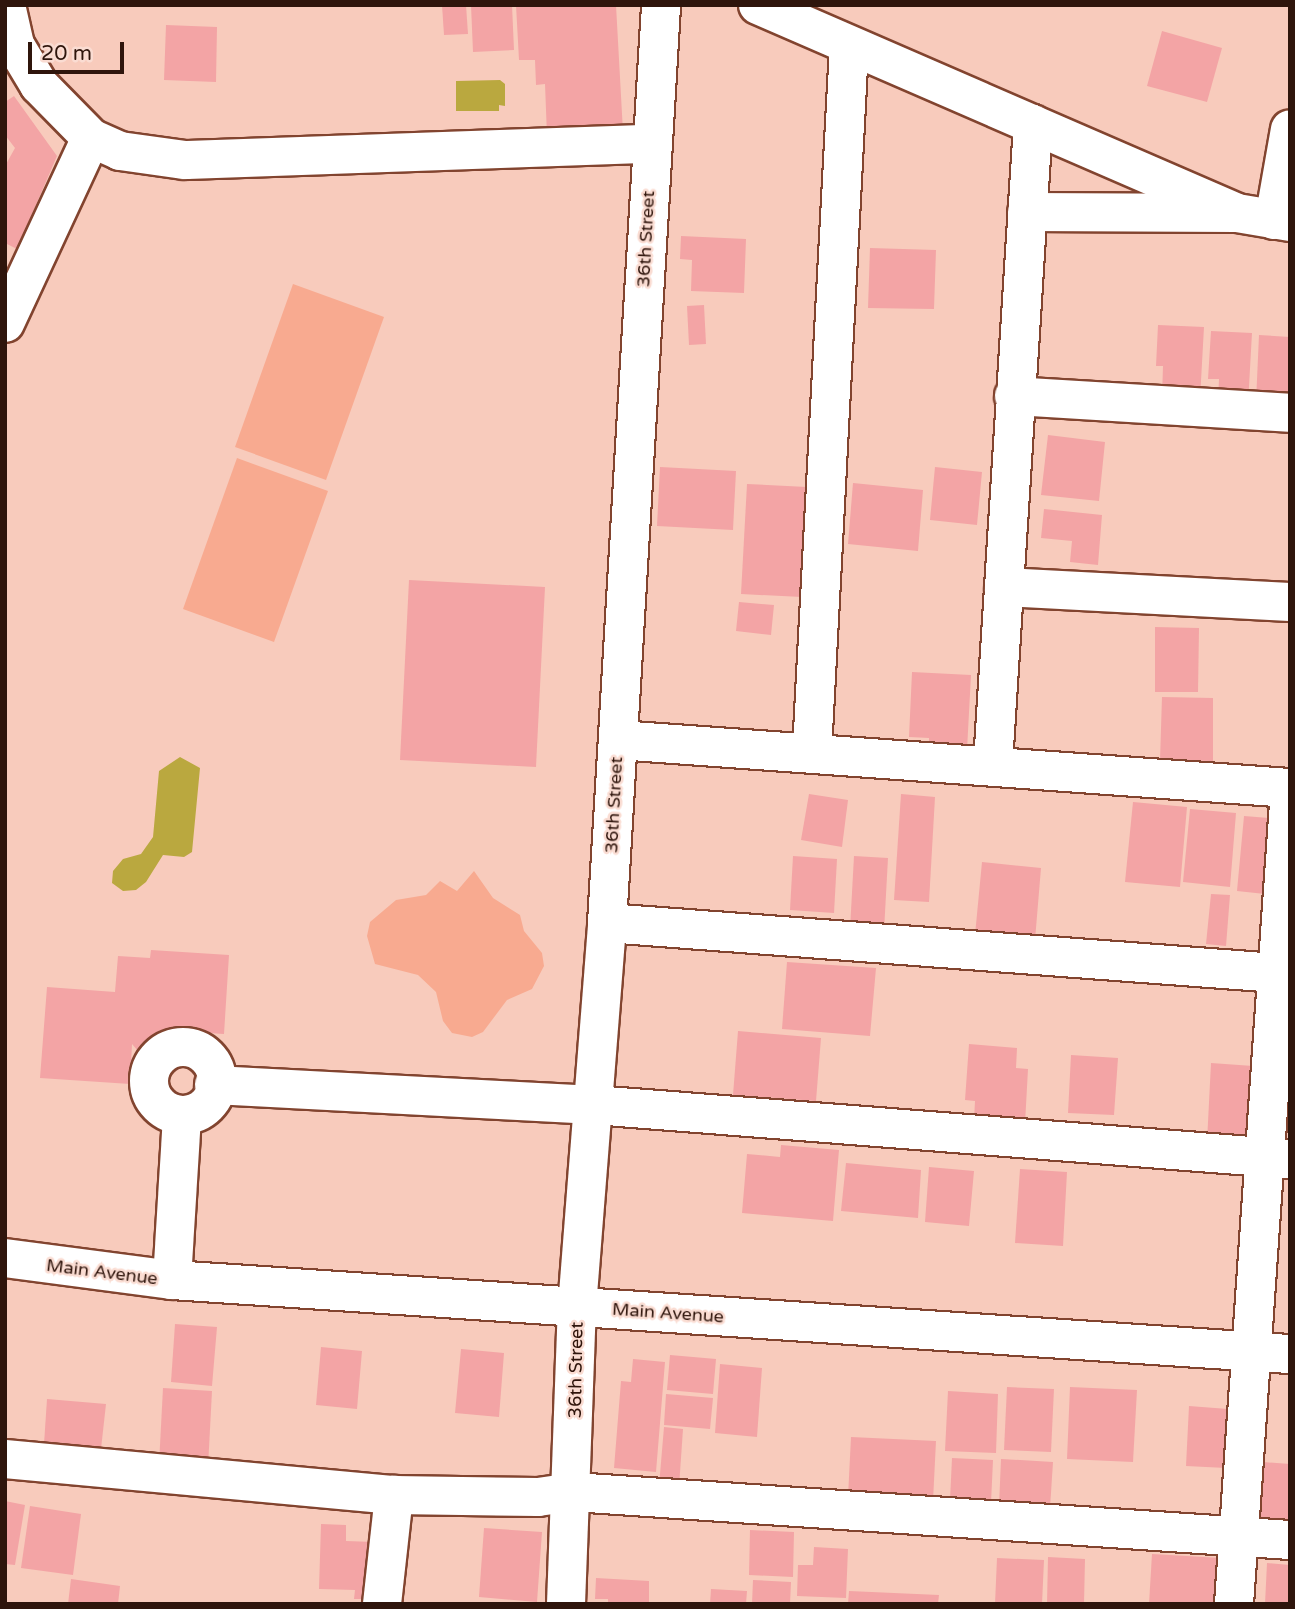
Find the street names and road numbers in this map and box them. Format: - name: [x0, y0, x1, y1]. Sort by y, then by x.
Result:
- street label: 36th Street: [633, 190, 659, 288]
- street label: 36th Street: [601, 756, 627, 854]
- street label: Main Avenue: [45, 1254, 159, 1290]
- street label: Main Avenue: [611, 1298, 725, 1328]
- street label: 36th Street: [564, 1322, 588, 1418]

